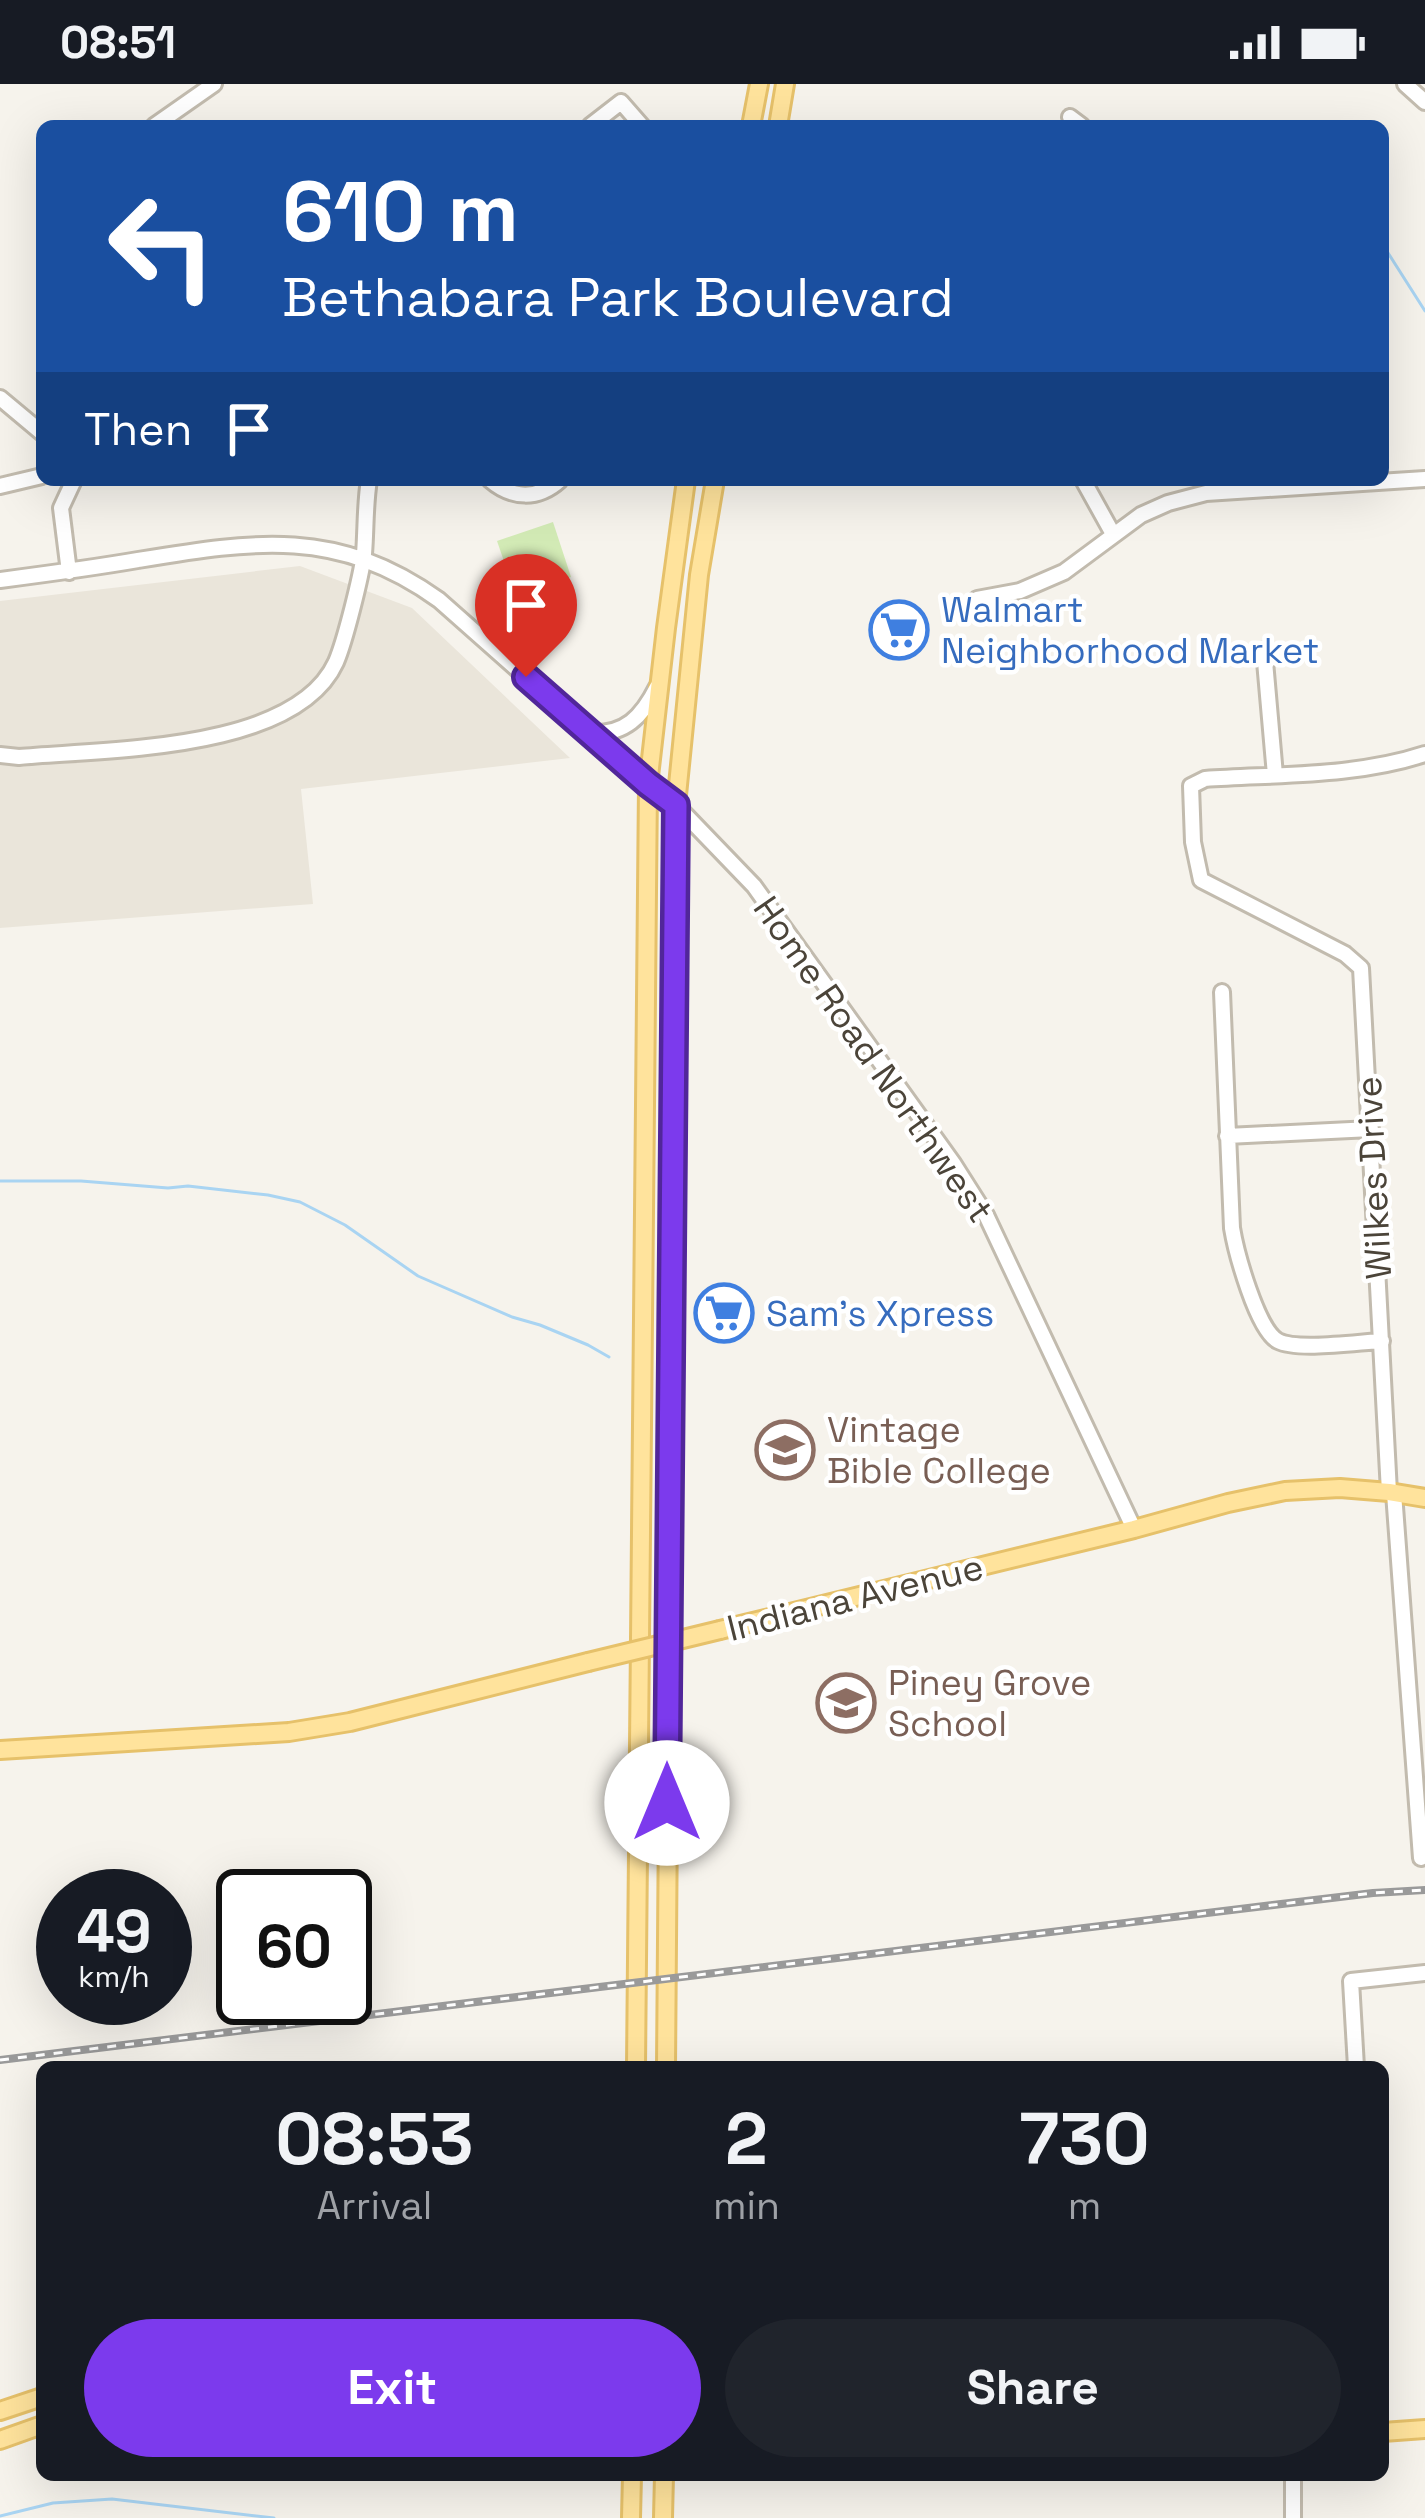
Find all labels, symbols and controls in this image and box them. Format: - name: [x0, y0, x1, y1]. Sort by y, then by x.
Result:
- text: 08:51: [60, 14, 176, 71]
- text: 610 m: [282, 158, 519, 266]
- icon: left: [84, 168, 240, 324]
- text: Bethabara Park Boulevard: [282, 263, 954, 332]
- icon: arrive: [216, 396, 282, 462]
- text: Then: [84, 401, 192, 458]
- pin: [475, 554, 577, 677]
- icon: arrive: [493, 572, 559, 638]
- place label: Walmart Neighborhood Market: [941, 587, 1319, 674]
- supermarket icon: Walmart Neighborhood Market: [868, 599, 930, 661]
- street label: Home Road Northwest: [743, 887, 1003, 1232]
- street label: Wilkes Drive: [1346, 1075, 1402, 1281]
- supermarket icon: Sam's Xpress: [693, 1282, 755, 1344]
- place label: Sam's Xpress: [766, 1291, 994, 1337]
- place label: Vintage Bible College: [827, 1407, 1051, 1494]
- school or university icon: Vintage Bible College: [754, 1419, 816, 1481]
- street label: Indiana Avenue: [722, 1544, 988, 1652]
- place label: Piney Grove School: [888, 1660, 1091, 1747]
- school or university icon: Piney Grove School: [815, 1672, 877, 1734]
- position arrow: [604, 1740, 730, 1866]
- speed limit sign: 60: [216, 1869, 372, 2025]
- text: 49: [76, 1893, 152, 1970]
- text: km/h: [78, 1957, 150, 1996]
- text: 08:53: [275, 2093, 474, 2185]
- text: 2: [725, 2093, 768, 2185]
- text: 730: [1019, 2093, 1150, 2185]
- text: Arrival: [317, 2181, 432, 2230]
- text: min: [713, 2181, 780, 2230]
- text: m: [1068, 2181, 1101, 2230]
- button: Exit: [84, 2319, 701, 2457]
- button: Share: [725, 2319, 1341, 2457]

